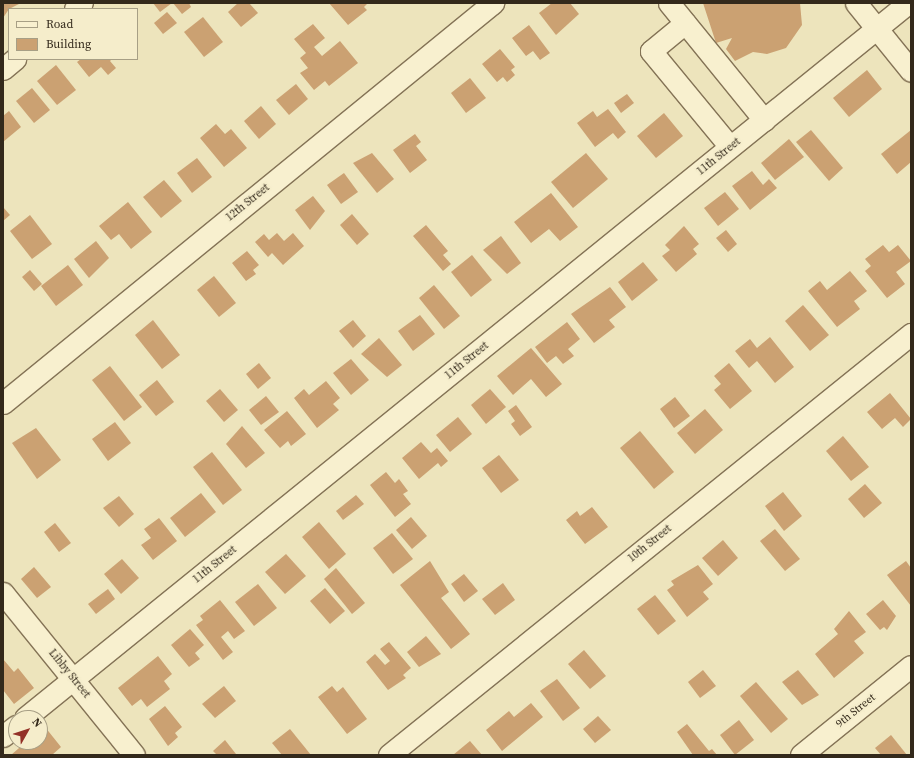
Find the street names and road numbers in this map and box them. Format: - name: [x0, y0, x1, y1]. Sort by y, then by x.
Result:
- street label: 11th Street: [695, 135, 743, 179]
- street label: 12th Street: [224, 181, 272, 225]
- street label: 11th Street: [443, 339, 491, 383]
- street label: 10th Street: [626, 522, 674, 566]
- street label: 11th Street: [191, 543, 239, 587]
- street label: Libby Street: [45, 647, 93, 701]
- street label: 9th Street: [834, 691, 878, 731]

